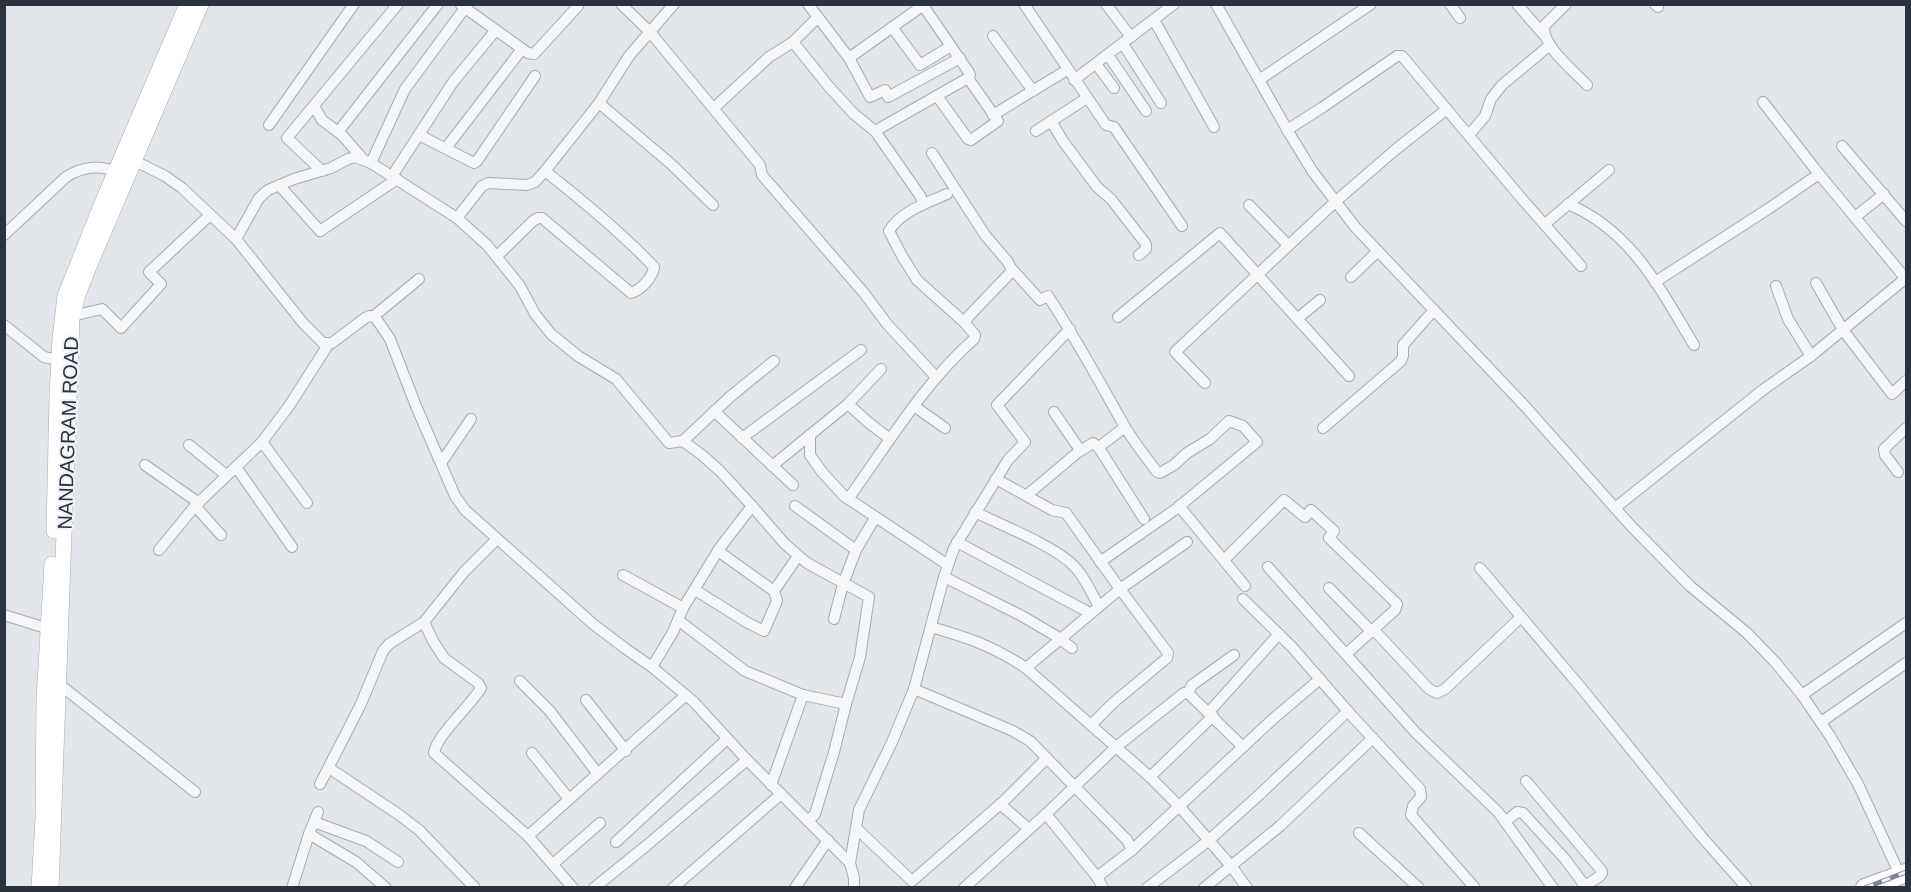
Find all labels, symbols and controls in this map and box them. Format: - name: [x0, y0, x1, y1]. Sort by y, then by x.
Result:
- street label: NANDAGRAM ROAD: [54, 336, 82, 530]

